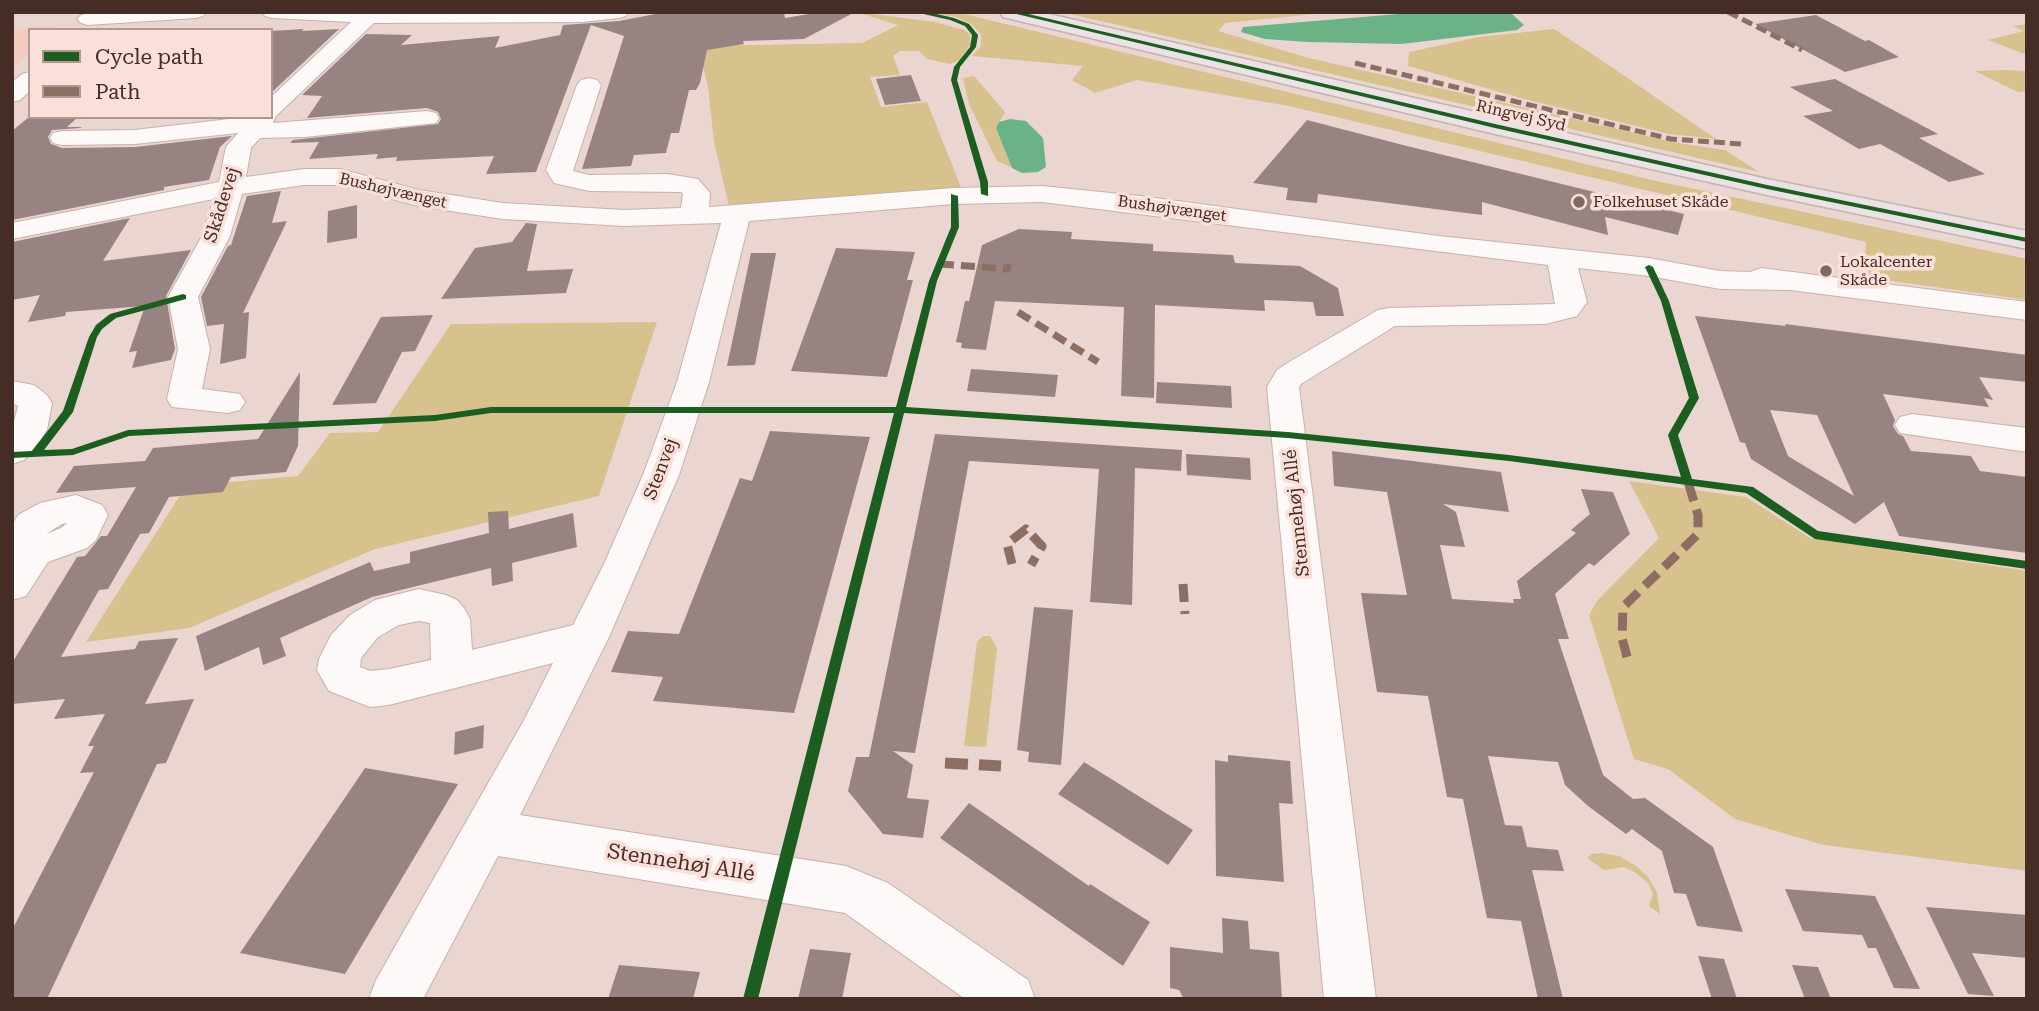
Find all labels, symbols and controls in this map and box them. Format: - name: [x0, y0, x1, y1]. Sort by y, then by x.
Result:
- legend: [28, 28, 273, 119]
- text: Cycle path: [95, 45, 203, 69]
- text: Path: [95, 80, 141, 104]
- street label: Ringvej Syd: [1474, 96, 1568, 136]
- street label: Skådevej: [200, 165, 244, 245]
- street label: Bushøjvænget: [337, 169, 449, 213]
- street label: Bushøjvænget: [1116, 192, 1228, 226]
- place label: Folkehuset Skåde: [1593, 192, 1729, 212]
- marker: Folkehuset Skåde: [1571, 194, 1587, 210]
- place label: Lokalcenter Skåde: [1840, 252, 1932, 290]
- marker: Lokalcenter Skåde: [1818, 263, 1834, 279]
- street label: Stenvej: [639, 435, 683, 503]
- street label: Stennehøj Allé: [1280, 448, 1314, 578]
- street label: Stennehøj Allé: [606, 839, 756, 887]

